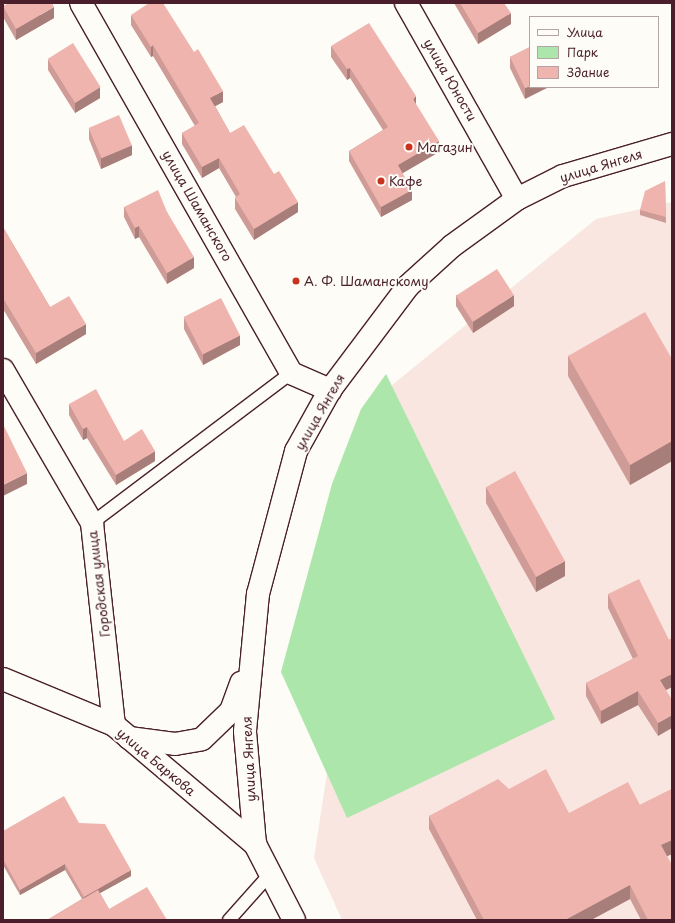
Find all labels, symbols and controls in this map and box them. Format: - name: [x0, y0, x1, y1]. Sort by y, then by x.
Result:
- legend: [529, 16, 659, 88]
- text: Улица: [567, 23, 603, 41]
- street label: улица Юности: [420, 36, 480, 124]
- text: Парк: [567, 43, 598, 61]
- text: Здание: [567, 63, 609, 81]
- place label: Магазин: [417, 139, 473, 155]
- marker: Магазин: [404, 142, 414, 152]
- street label: улица Янгеля: [557, 146, 645, 186]
- street label: улица Шаманского: [159, 148, 235, 264]
- place label: Кафе: [389, 173, 422, 189]
- marker: Кафе: [376, 176, 386, 186]
- place label: А. Ф. Шаманскому: [304, 273, 429, 289]
- marker: А. Ф. Шаманскому: [291, 276, 301, 286]
- street label: улица Янгеля: [292, 371, 348, 453]
- street label: Городская улица: [85, 530, 113, 638]
- street label: улица Янгеля: [239, 716, 259, 802]
- street label: улица Баркова: [114, 725, 198, 799]

